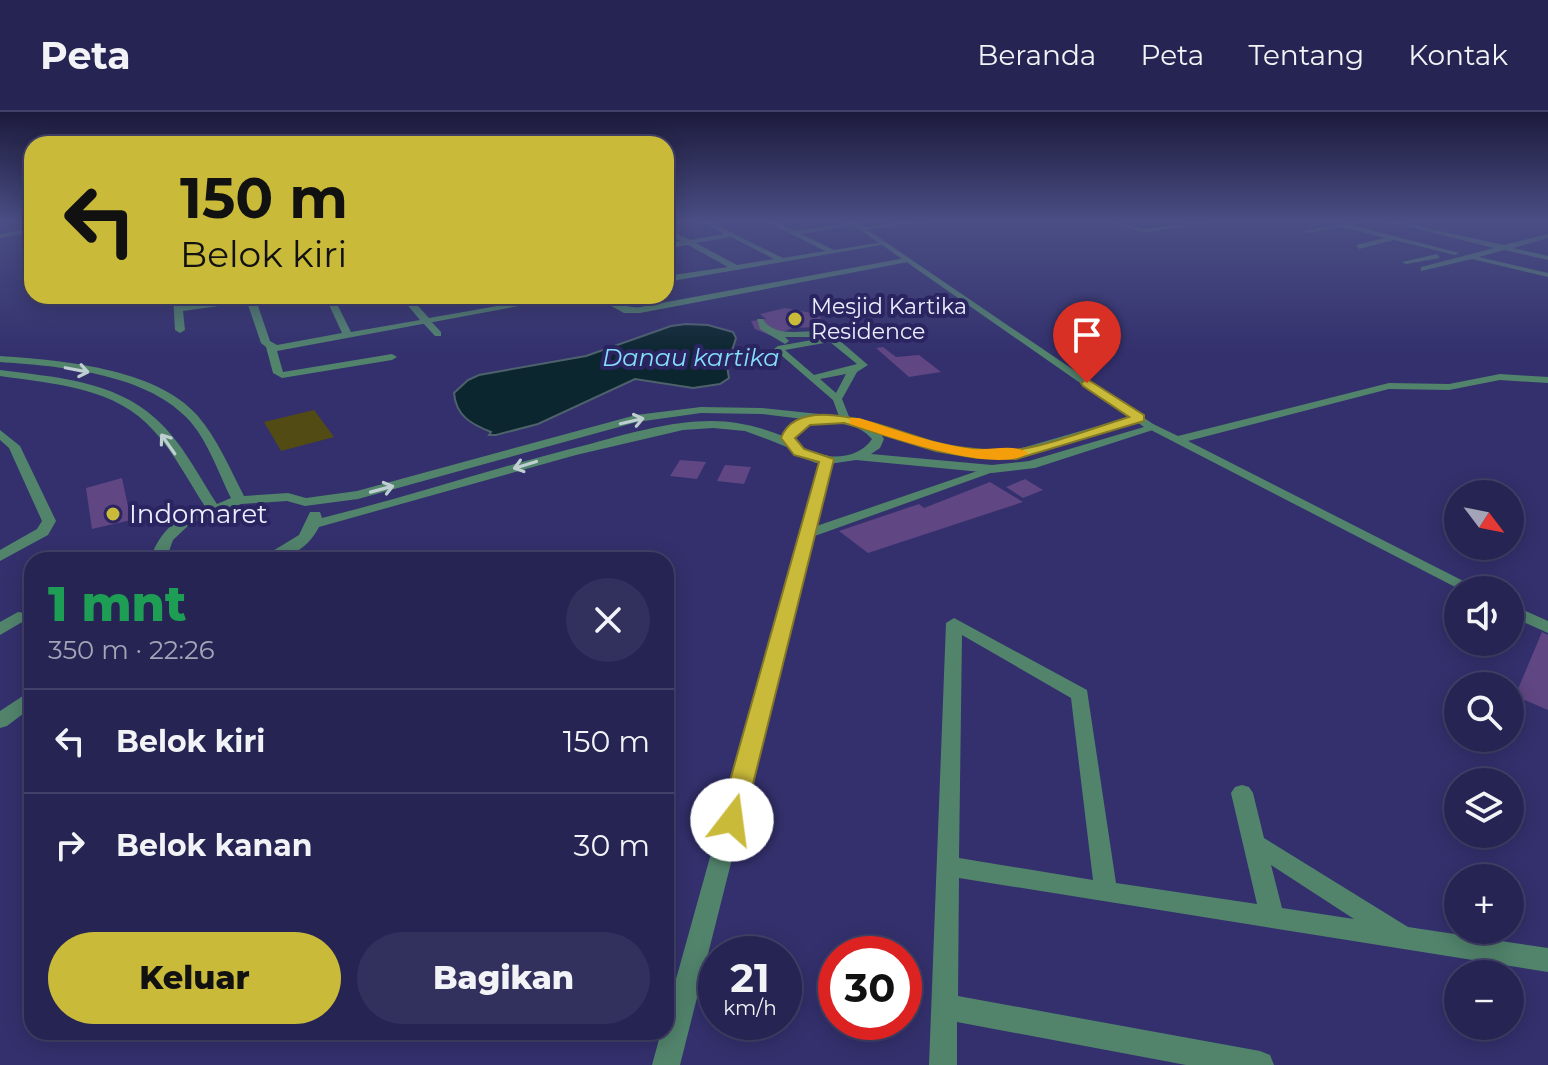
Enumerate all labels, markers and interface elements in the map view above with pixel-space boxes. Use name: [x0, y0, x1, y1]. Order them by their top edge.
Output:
text: Peta: [40, 32, 131, 79]
text: Beranda: [977, 38, 1096, 72]
text: Peta: [1140, 38, 1204, 72]
text: Tentang: [1248, 38, 1364, 72]
text: Kontak: [1408, 38, 1508, 72]
text: 150 m: [180, 164, 348, 232]
icon: left: [48, 168, 152, 272]
text: Belok kiri: [180, 232, 347, 276]
place label: Mesjid Kartika Residence: [811, 293, 967, 345]
pin: [1053, 301, 1121, 383]
marker: Mesjid Kartika Residence: [786, 310, 804, 328]
icon: arrive: [1065, 313, 1109, 357]
water label: Danau kartika: [602, 343, 780, 372]
one-way arrow: [64, 363, 89, 378]
one-way arrow: [619, 413, 645, 428]
one-way arrow: [160, 433, 177, 455]
one-way arrow: [513, 458, 539, 473]
one-way arrow: [368, 480, 394, 495]
north arrow: [1444, 480, 1524, 560]
map controls: [1444, 480, 1524, 1040]
place label: Indomaret: [129, 498, 268, 530]
marker: Indomaret: [104, 505, 122, 523]
text: 1 mnt: [48, 575, 186, 633]
button: sound: [1444, 576, 1524, 656]
button: close: [566, 578, 650, 662]
text: 350 m · 22:26: [48, 634, 215, 666]
button: search: [1444, 672, 1524, 752]
icon: left: [48, 719, 92, 763]
text: Belok kiri: [116, 723, 265, 760]
text: 150 m: [563, 723, 650, 760]
button: layers: [1444, 768, 1524, 848]
position arrow: [690, 778, 774, 862]
icon: right: [48, 823, 92, 867]
text: Belok kanan: [116, 827, 313, 864]
text: 30 m: [574, 827, 650, 864]
button: +: [1444, 864, 1524, 944]
button: Keluar: [48, 932, 341, 1024]
button: Bagikan: [357, 932, 650, 1024]
speed limit sign: 30: [818, 936, 922, 1040]
text: 21: [730, 953, 770, 1002]
button: −: [1444, 960, 1524, 1040]
text: km/h: [723, 996, 777, 1020]

